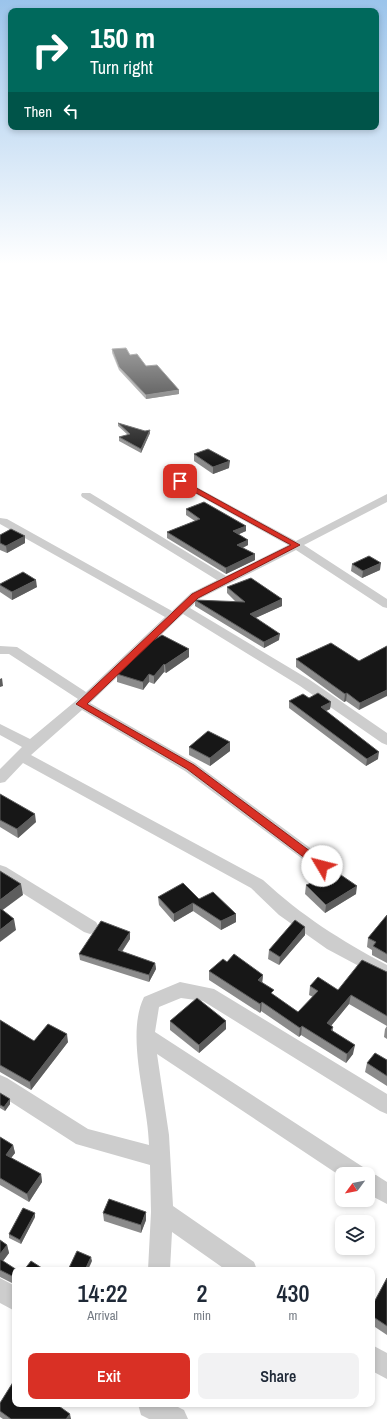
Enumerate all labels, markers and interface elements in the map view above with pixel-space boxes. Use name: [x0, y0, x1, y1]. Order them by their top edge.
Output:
text: 150 m: [90, 19, 155, 57]
icon: right: [24, 24, 76, 76]
text: Turn right: [90, 55, 153, 80]
icon: left: [60, 100, 82, 122]
text: Then: [24, 101, 52, 122]
pin: [163, 464, 197, 498]
icon: arrive: [169, 470, 191, 492]
position arrow: [301, 845, 343, 887]
north arrow: [335, 1167, 375, 1207]
map controls: [335, 1167, 375, 1255]
button: layers: [335, 1215, 375, 1255]
text: 14:22: [78, 1277, 128, 1309]
text: 2: [197, 1277, 208, 1309]
text: 430: [277, 1277, 309, 1309]
text: Arrival: [87, 1307, 118, 1324]
text: min: [193, 1307, 211, 1324]
text: m: [289, 1307, 297, 1324]
button: Exit: [28, 1353, 190, 1399]
button: Share: [198, 1353, 359, 1399]

